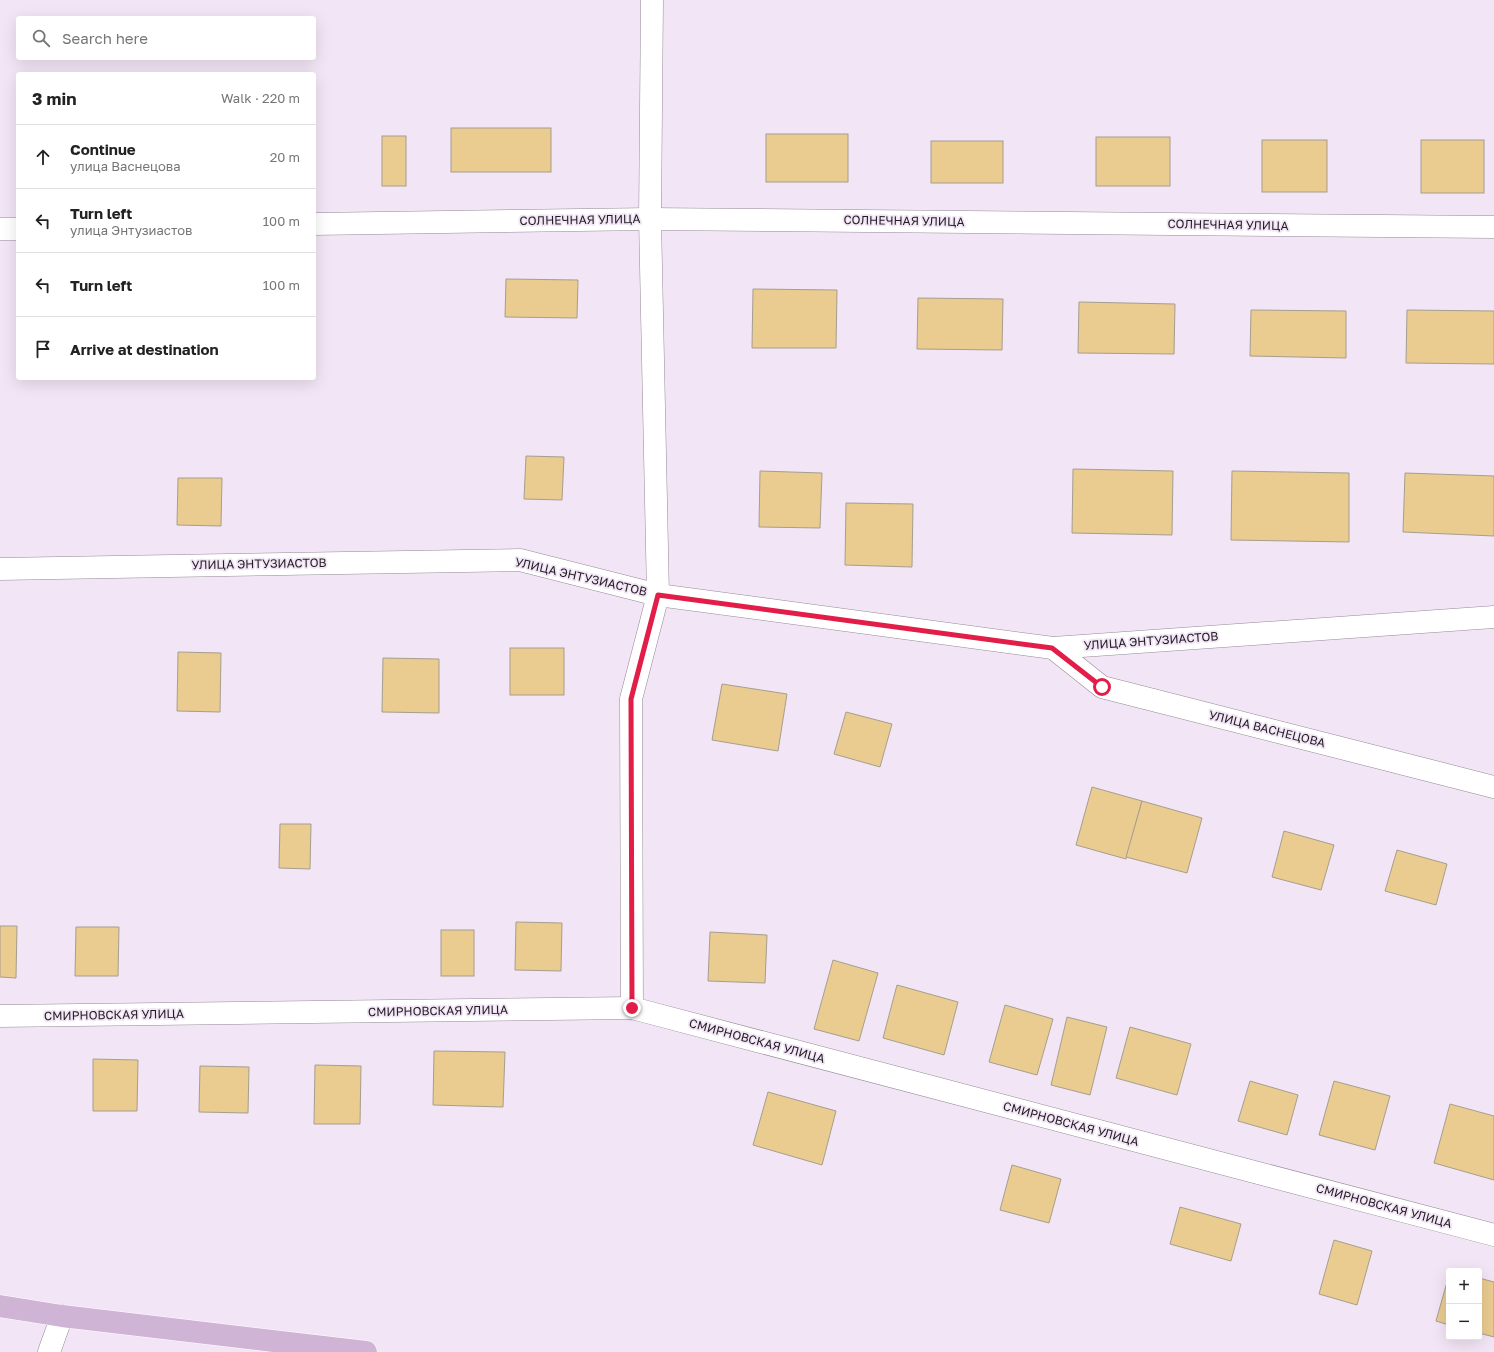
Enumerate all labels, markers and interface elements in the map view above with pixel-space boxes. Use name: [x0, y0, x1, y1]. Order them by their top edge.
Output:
search box: [16, 16, 316, 60]
icon: search: [30, 27, 52, 49]
text: Search here: [62, 29, 148, 47]
text: 3 min: [32, 88, 76, 109]
text: Walk · 220 m: [221, 90, 300, 106]
text: Continue: [70, 140, 136, 158]
icon: ahead: [32, 146, 54, 168]
text: 20 m: [270, 149, 300, 165]
text: улица Васнецова: [70, 158, 181, 174]
text: Turn left: [70, 204, 132, 222]
icon: left: [32, 210, 54, 232]
street label: СОЛНЕЧНАЯ УЛИЦА: [519, 211, 641, 228]
street label: СОЛНЕЧНАЯ УЛИЦА: [843, 212, 965, 229]
text: 100 m: [263, 213, 300, 229]
street label: СОЛНЕЧНАЯ УЛИЦА: [1167, 216, 1289, 233]
text: улица Энтузиастов: [70, 222, 192, 238]
icon: left: [32, 274, 54, 296]
text: Turn left: [70, 276, 132, 294]
text: 100 m: [263, 277, 300, 293]
icon: arrive: [32, 338, 54, 360]
text: Arrive at destination: [70, 340, 219, 358]
street label: УЛИЦА ЭНТУЗИАСТОВ: [514, 554, 649, 599]
street label: УЛИЦА ЭНТУЗИАСТОВ: [191, 555, 327, 572]
street label: УЛИЦА ЭНТУЗИАСТОВ: [1083, 628, 1219, 653]
route start: [1093, 678, 1111, 696]
street label: УЛИЦА ВАСНЕЦОВА: [1207, 707, 1327, 750]
route end: [623, 999, 641, 1017]
street label: СМИРНОВСКАЯ УЛИЦА: [368, 1002, 508, 1019]
street label: СМИРНОВСКАЯ УЛИЦА: [44, 1006, 184, 1023]
street label: СМИРНОВСКАЯ УЛИЦА: [688, 1015, 827, 1066]
street label: СМИРНОВСКАЯ УЛИЦА: [1002, 1098, 1141, 1149]
street label: СМИРНОВСКАЯ УЛИЦА: [1315, 1180, 1454, 1231]
map controls: [1446, 1268, 1482, 1340]
button: +: [1446, 1268, 1482, 1304]
button: −: [1446, 1304, 1482, 1340]

